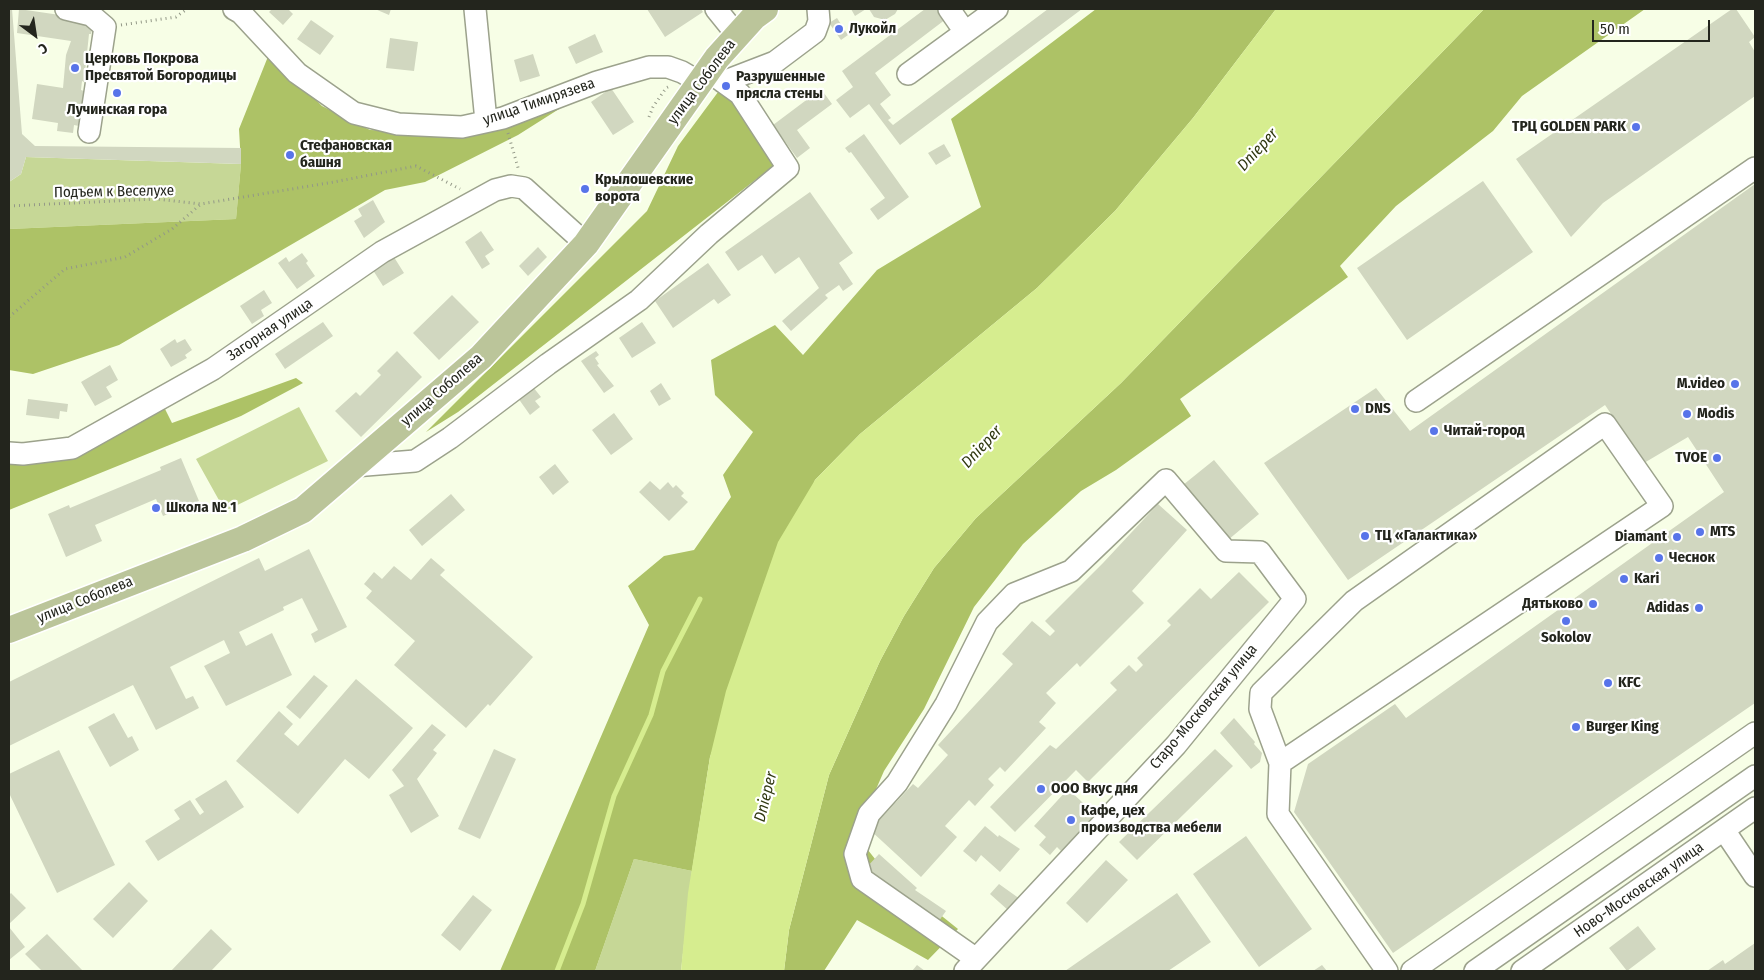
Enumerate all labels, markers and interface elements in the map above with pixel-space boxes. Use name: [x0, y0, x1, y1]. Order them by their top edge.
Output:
north arrow: [10, 10, 60, 60]
scale bar: [1594, 10, 1712, 42]
place label: Лукойл: [849, 20, 896, 38]
text: 50 m: [1600, 20, 1630, 38]
marker: Лукойл: [833, 23, 845, 35]
street label: улица Соболева: [664, 36, 740, 128]
text: С: [35, 39, 51, 57]
place label: Церковь Покрова Пресвятой Богородицы: [85, 50, 237, 85]
marker: Церковь Покрова Пресвятой Богородицы: [69, 62, 81, 74]
place label: Разрушенные прясла стены: [736, 68, 825, 103]
street label: улица Тимирязева: [481, 74, 597, 130]
marker: Разрушенные прясла стены: [720, 80, 732, 92]
marker: Лучинская гора: [111, 87, 123, 99]
place label: Лучинская гора: [67, 101, 167, 119]
place label: ТРЦ GOLDEN PARK: [1512, 118, 1626, 136]
marker: ТРЦ GOLDEN PARK: [1630, 121, 1642, 133]
water label: Dnieper: [1234, 125, 1282, 175]
place label: Стефановская башня: [300, 137, 392, 172]
marker: Стефановская башня: [284, 149, 296, 161]
place label: Крылошевские ворота: [595, 171, 693, 206]
street label: Подъем к Веселухе: [54, 182, 174, 202]
marker: Крылошевские ворота: [579, 183, 591, 195]
street label: Загорная улица: [224, 295, 316, 365]
street label: улица Соболева: [398, 350, 486, 430]
place label: M.video: [1677, 375, 1725, 393]
marker: M.video: [1729, 378, 1741, 390]
place label: DNS: [1365, 400, 1391, 418]
marker: DNS: [1349, 403, 1361, 415]
place label: Modis: [1697, 405, 1734, 423]
marker: Modis: [1681, 408, 1693, 420]
water label: Dnieper: [958, 422, 1006, 472]
place label: Читай-город: [1444, 422, 1525, 440]
marker: Читай-город: [1428, 425, 1440, 437]
place label: TVOE: [1675, 449, 1707, 467]
marker: TVOE: [1711, 452, 1723, 464]
place label: Школа № 1: [166, 499, 237, 517]
marker: Школа № 1: [150, 502, 162, 514]
place label: MTS: [1710, 523, 1735, 541]
marker: MTS: [1694, 526, 1706, 538]
place label: ТЦ «Галактика»: [1375, 527, 1477, 545]
place label: Diamant: [1615, 528, 1667, 546]
marker: ТЦ «Галактика»: [1359, 530, 1371, 542]
marker: Diamant: [1671, 531, 1683, 543]
place label: Чеснок: [1669, 549, 1715, 567]
marker: Чеснок: [1653, 552, 1665, 564]
place label: Kari: [1634, 570, 1659, 588]
street label: улица Соболева: [34, 573, 136, 627]
marker: Kari: [1618, 573, 1630, 585]
place label: Дятьково: [1522, 595, 1583, 613]
marker: Дятьково: [1587, 598, 1599, 610]
place label: Adidas: [1647, 599, 1689, 617]
marker: Adidas: [1693, 602, 1705, 614]
marker: Sokolov: [1560, 615, 1572, 627]
place label: Sokolov: [1541, 629, 1591, 647]
street label: Старо-Московская улица: [1146, 641, 1262, 773]
place label: KFC: [1618, 674, 1641, 692]
marker: KFC: [1602, 677, 1614, 689]
place label: Burger King: [1586, 718, 1659, 736]
marker: Burger King: [1570, 721, 1582, 733]
water label: Dnieper: [751, 770, 781, 824]
place label: ООО Вкус дня: [1051, 780, 1138, 798]
marker: ООО Вкус дня: [1035, 783, 1047, 795]
place label: Кафе, цех производства мебели: [1081, 802, 1222, 837]
marker: Кафе, цех производства мебели: [1065, 814, 1077, 826]
street label: Ново-Московская улица: [1571, 838, 1707, 942]

